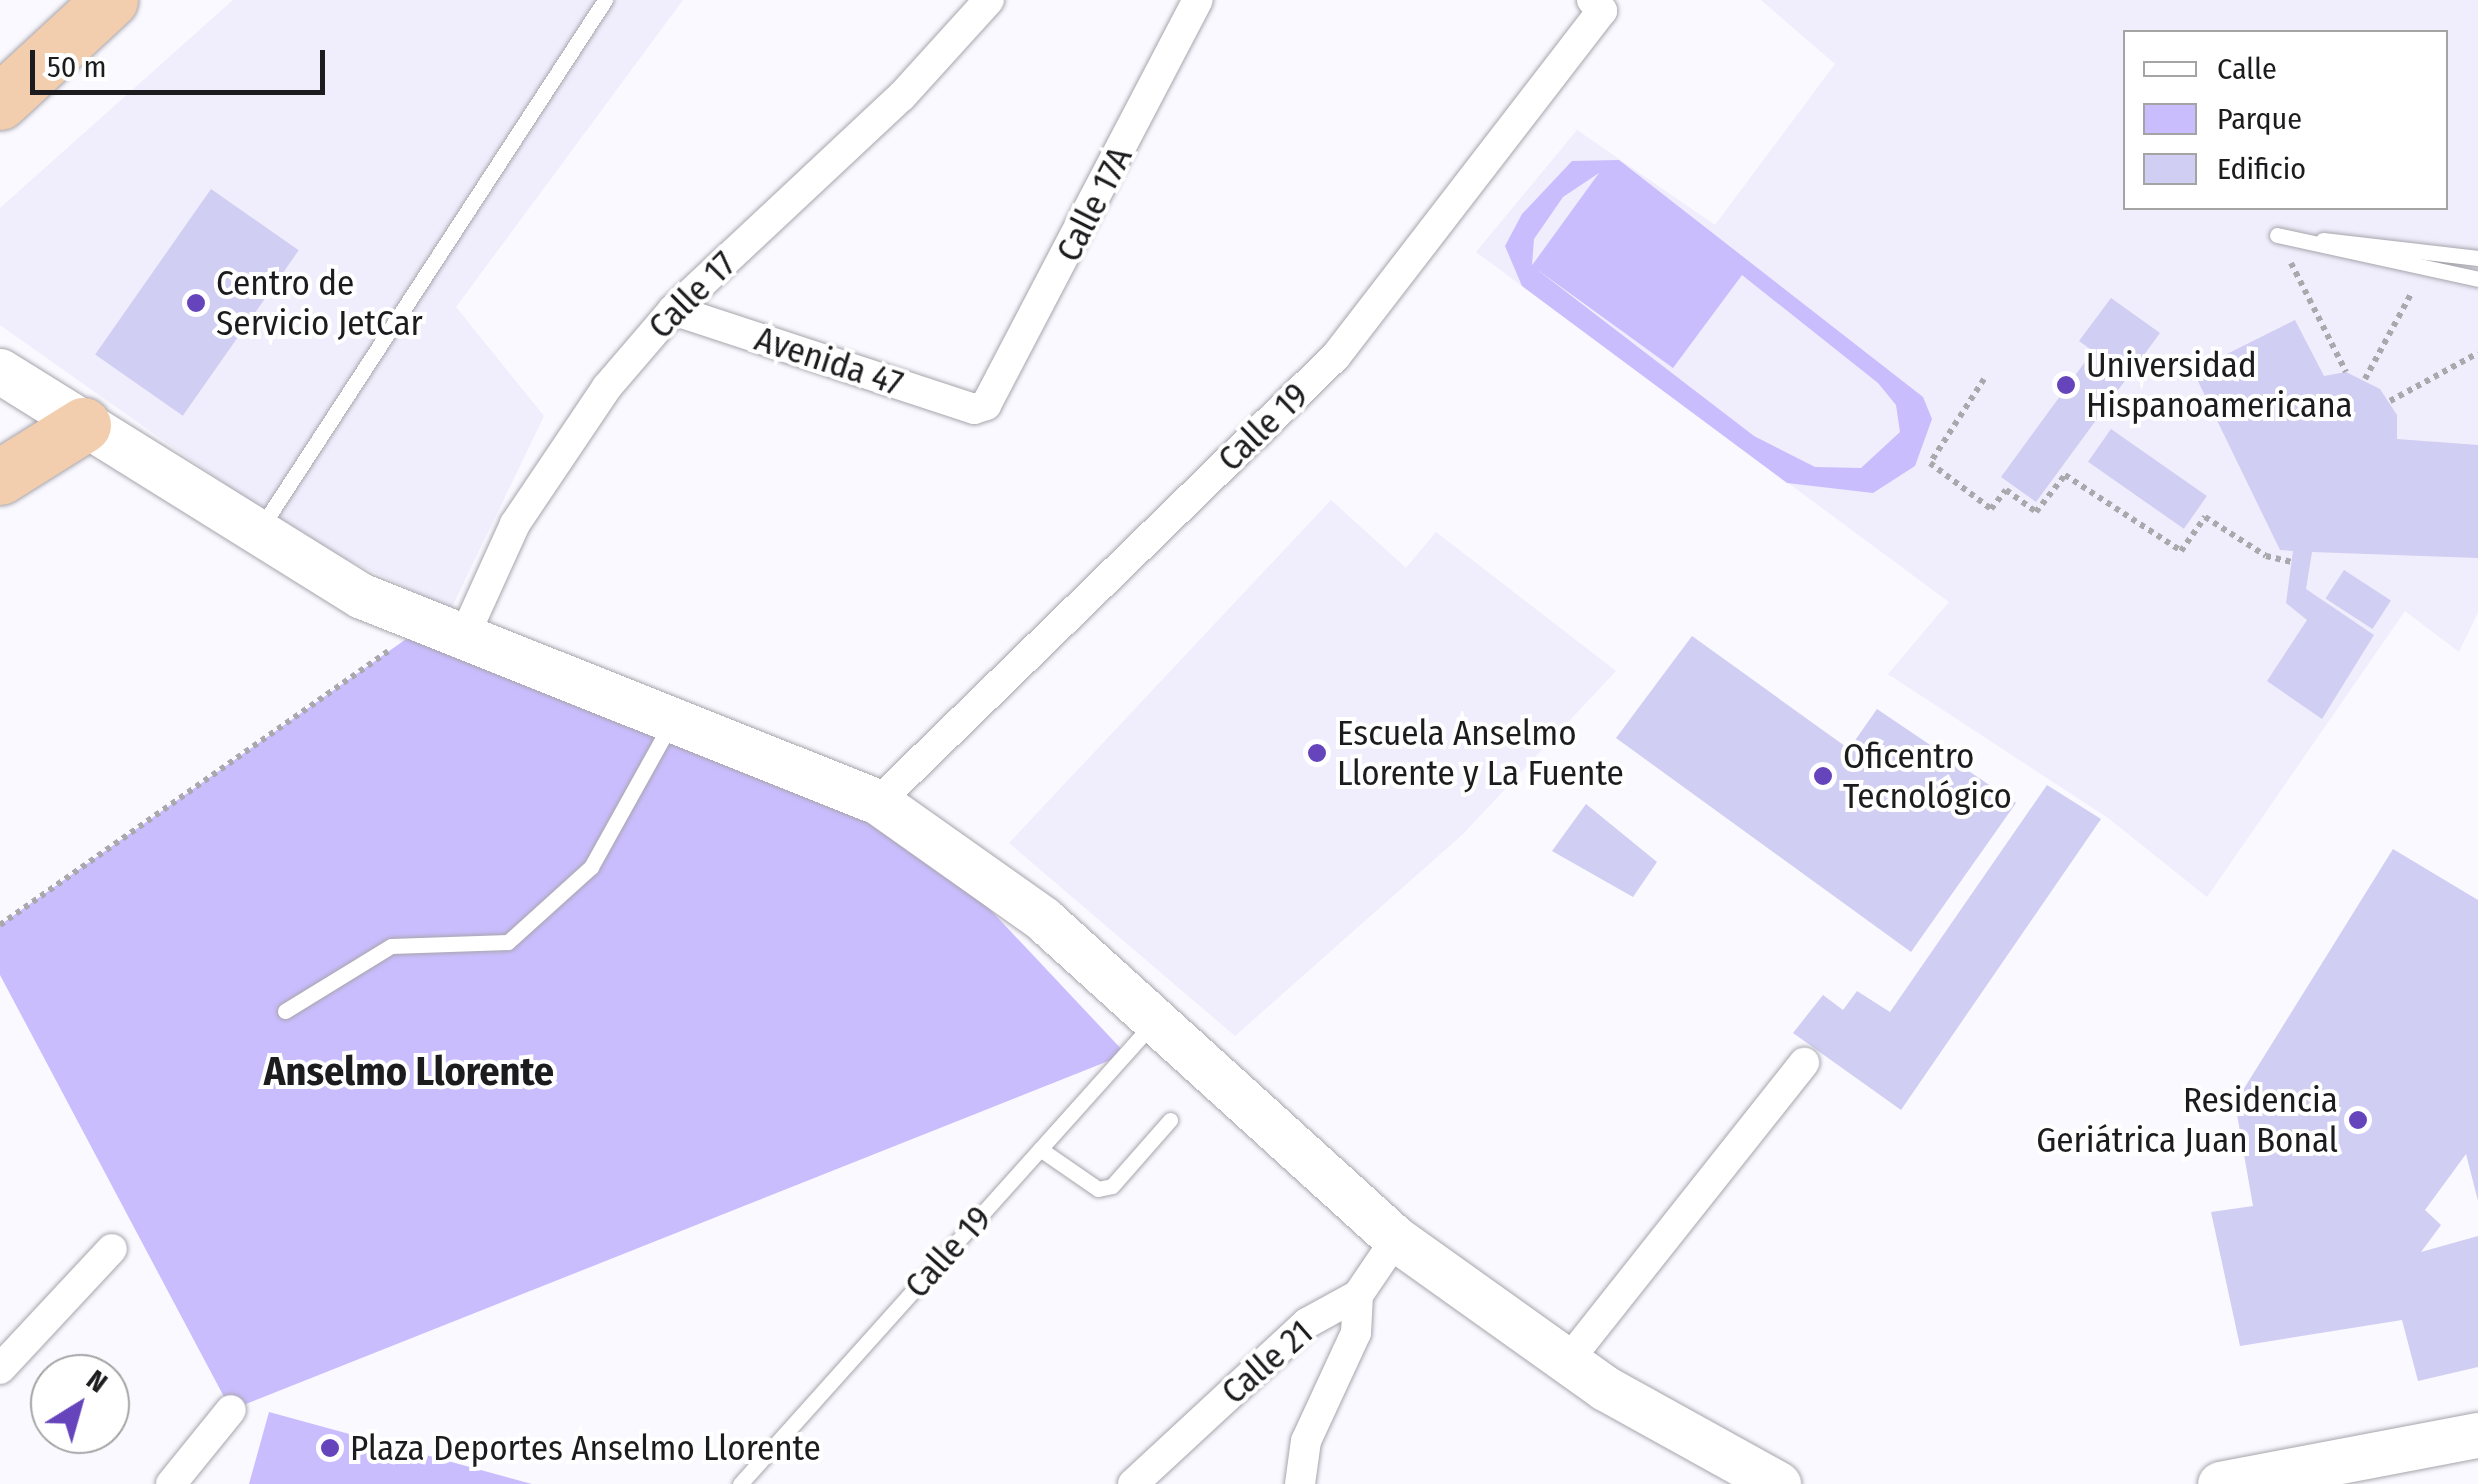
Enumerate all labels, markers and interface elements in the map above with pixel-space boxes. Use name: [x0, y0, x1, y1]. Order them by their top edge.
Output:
scale bar: [35, 30, 330, 92]
legend: [2123, 30, 2448, 210]
text: 50 m: [47, 49, 107, 85]
text: Calle: [2217, 51, 2277, 87]
text: Parque: [2217, 101, 2302, 137]
street label: Calle 17A: [1047, 140, 1141, 268]
text: Edificio: [2217, 151, 2306, 187]
street label: Calle 17: [640, 243, 744, 347]
place label: Centro de Servicio JetCar: [216, 262, 423, 344]
marker: Centro de Servicio JetCar: [185, 292, 207, 314]
street label: Avenida 47: [750, 317, 908, 405]
place label: Universidad Hispanoamericana: [2086, 344, 2353, 426]
street label: Calle 19: [1209, 374, 1317, 480]
marker: Universidad Hispanoamericana: [2055, 374, 2077, 396]
place label: Escuela Anselmo Llorente y La Fuente: [1337, 712, 1624, 794]
place label: Oficentro Tecnológico: [1843, 735, 2012, 817]
marker: Escuela Anselmo Llorente y La Fuente: [1306, 742, 1328, 764]
marker: Oficentro Tecnológico: [1812, 765, 1834, 787]
district label: Anselmo Llorente: [264, 1048, 554, 1096]
place label: Residencia Geriátrica Juan Bonal: [2036, 1079, 2338, 1161]
marker: Residencia Geriátrica Juan Bonal: [2347, 1109, 2369, 1131]
street label: Calle 19: [896, 1198, 1000, 1306]
street label: Calle 21: [1213, 1311, 1321, 1413]
north arrow: [30, 1354, 130, 1454]
text: N: [81, 1363, 114, 1399]
place label: Plaza Deportes Anselmo Llorente: [350, 1427, 821, 1469]
marker: Plaza Deportes Anselmo Llorente: [319, 1437, 341, 1459]

